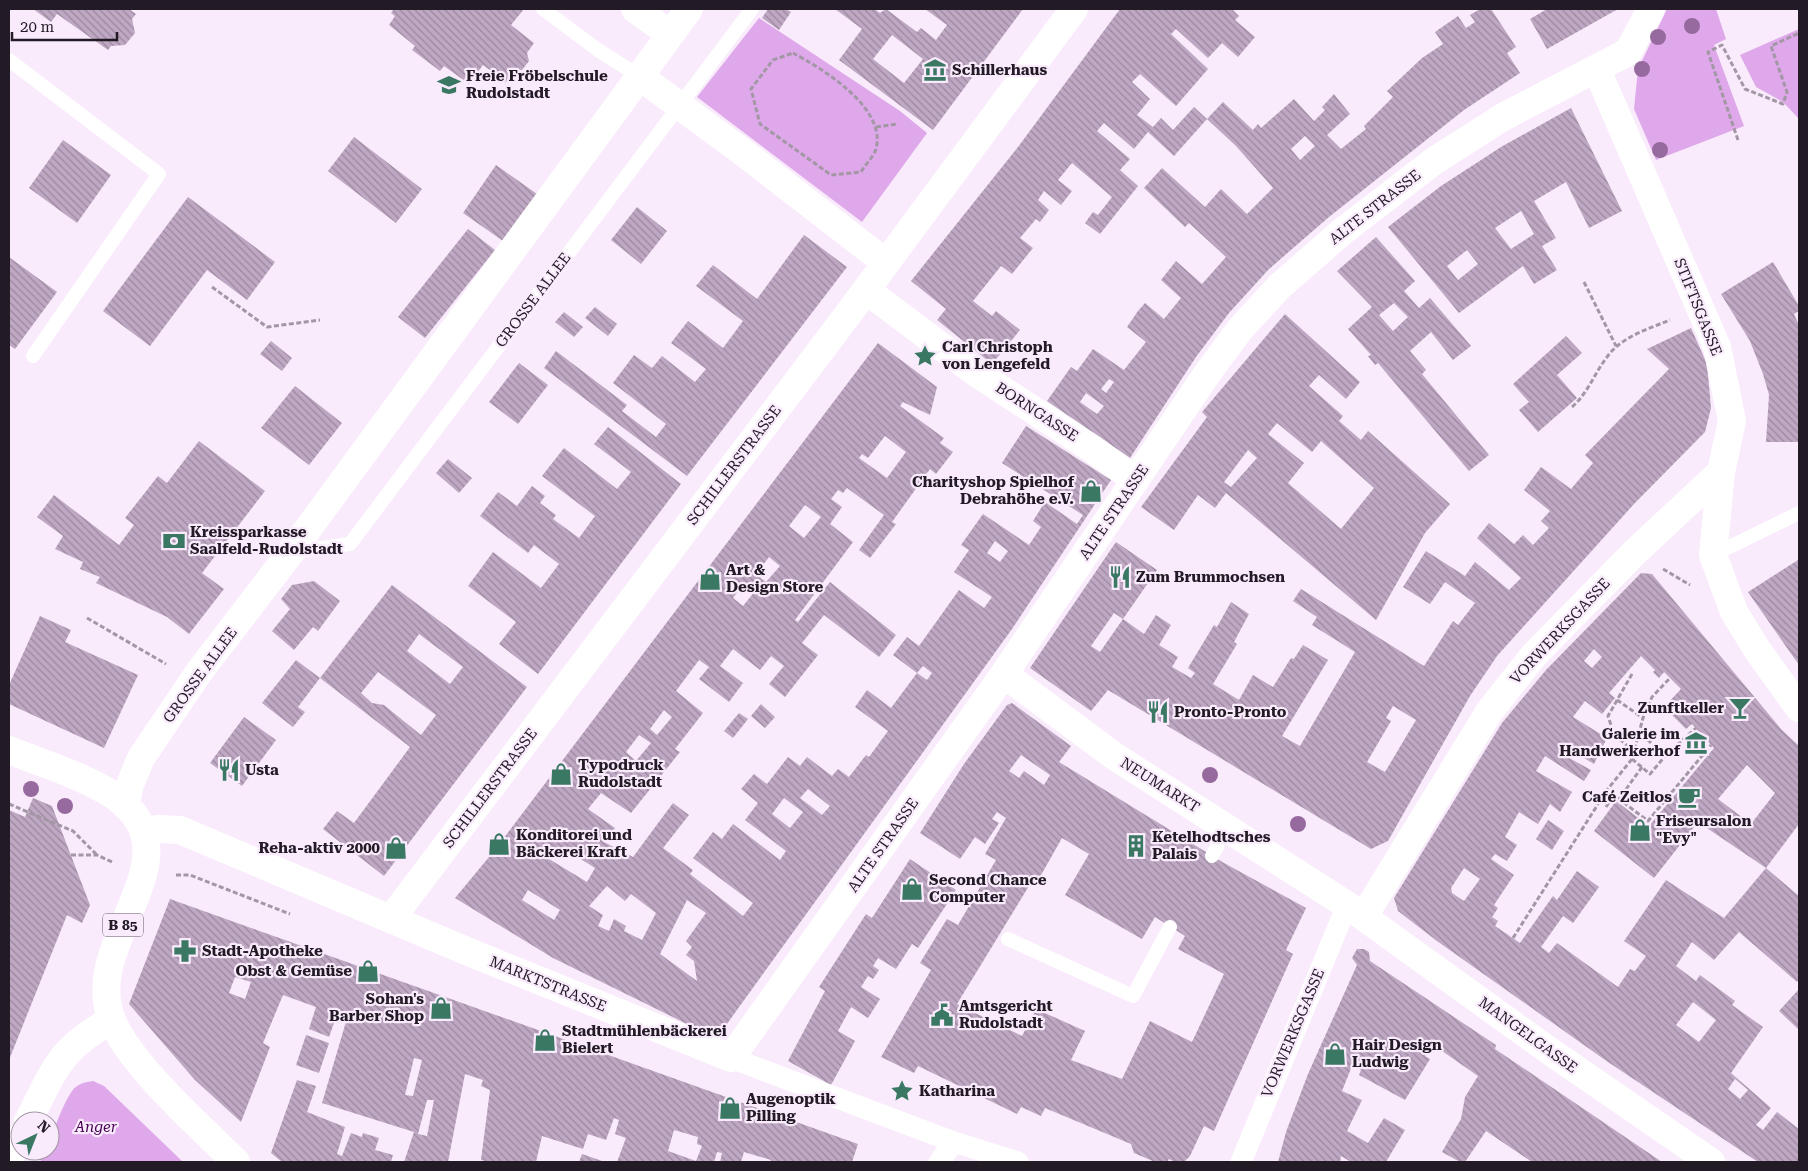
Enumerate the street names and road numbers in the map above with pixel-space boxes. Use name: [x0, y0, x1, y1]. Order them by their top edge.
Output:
street label: ALTE STRASSE: [1326, 166, 1424, 248]
street label: GROSSE ALLEE: [492, 249, 574, 351]
street label: STIFTSGASSE: [1670, 256, 1726, 358]
street label: BORNGASSE: [992, 379, 1082, 445]
street label: SCHILLERSTRASSE: [683, 402, 785, 528]
street label: ALTE STRASSE: [1076, 461, 1152, 563]
street label: VORWERKSGASSE: [1506, 574, 1614, 688]
street label: GROSSE ALLEE: [159, 624, 241, 726]
street label: SCHILLERSTRASSE: [439, 725, 541, 851]
street label: NEUMARKT: [1117, 754, 1203, 816]
street label: ALTE STRASSE: [844, 794, 922, 896]
road number: B 85: [103, 914, 143, 936]
street label: MARKTSTRASSE: [487, 952, 609, 1016]
street label: VORWERKSGASSE: [1258, 966, 1328, 1100]
street label: MANGELGASSE: [1475, 993, 1581, 1077]

